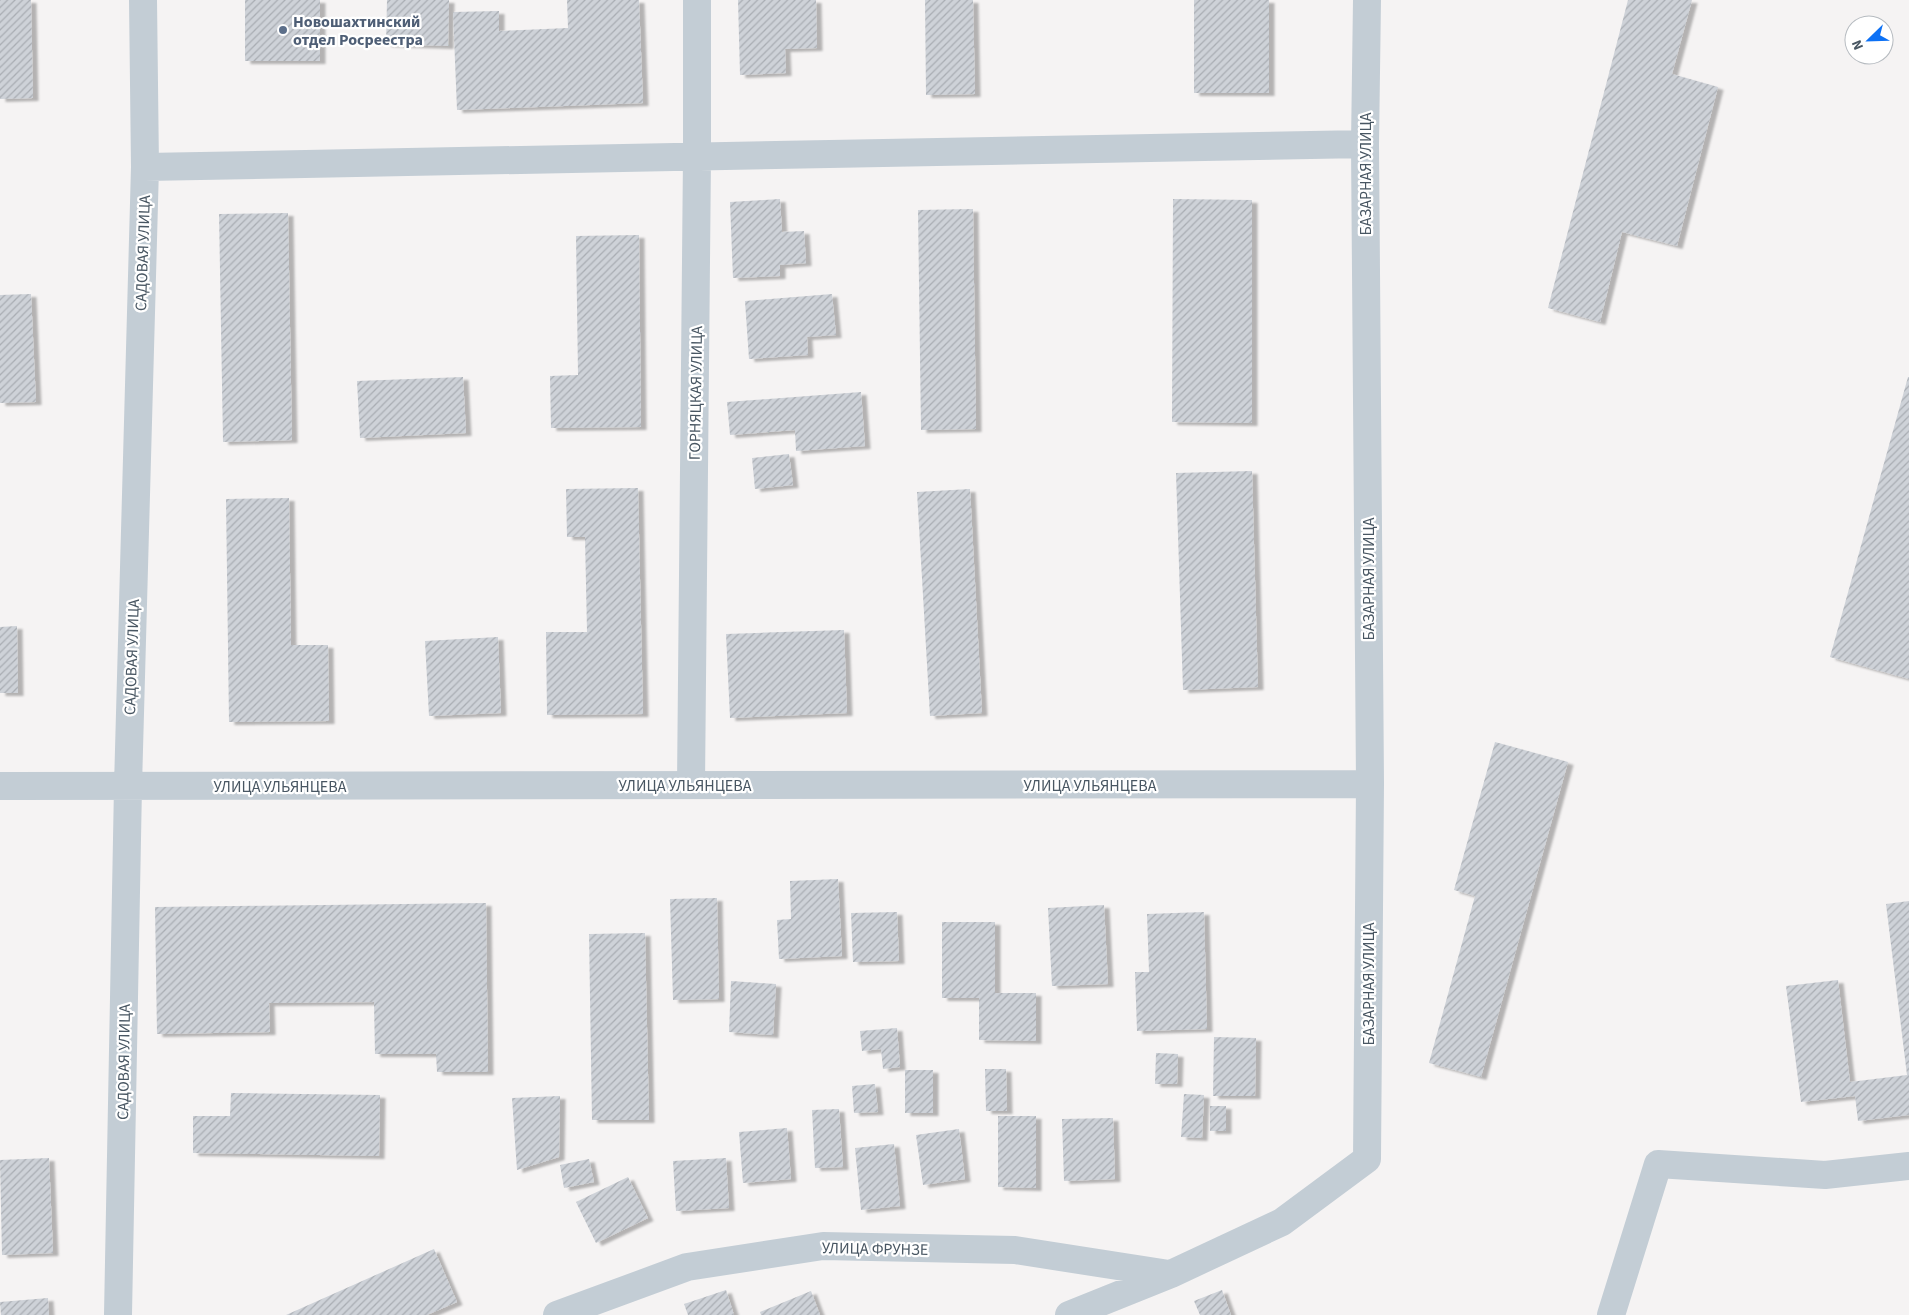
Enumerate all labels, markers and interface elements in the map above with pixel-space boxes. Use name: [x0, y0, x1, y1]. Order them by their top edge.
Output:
place label: Новошахтинский отдел Росреестра: [293, 11, 423, 51]
north arrow: [1844, 15, 1894, 65]
marker: Новошахтинский отдел Росреестра: [277, 24, 289, 36]
text: N: [1847, 36, 1869, 53]
street label: БАЗАРНАЯ УЛИЦА: [1355, 112, 1377, 235]
street label: САДОВАЯ УЛИЦА: [130, 194, 156, 311]
street label: ГОРНЯЦКАЯ УЛИЦА: [684, 325, 708, 460]
street label: БАЗАРНАЯ УЛИЦА: [1358, 517, 1380, 640]
street label: САДОВАЯ УЛИЦА: [119, 598, 145, 715]
street label: УЛИЦА УЛЬЯНЦЕВА: [619, 775, 752, 797]
street label: УЛИЦА УЛЬЯНЦЕВА: [1024, 775, 1157, 797]
street label: УЛИЦА УЛЬЯНЦЕВА: [214, 776, 347, 798]
street label: БАЗАРНАЯ УЛИЦА: [1358, 922, 1380, 1045]
street label: САДОВАЯ УЛИЦА: [112, 1004, 136, 1120]
street label: УЛИЦА ФРУНЗЕ: [822, 1237, 928, 1261]

